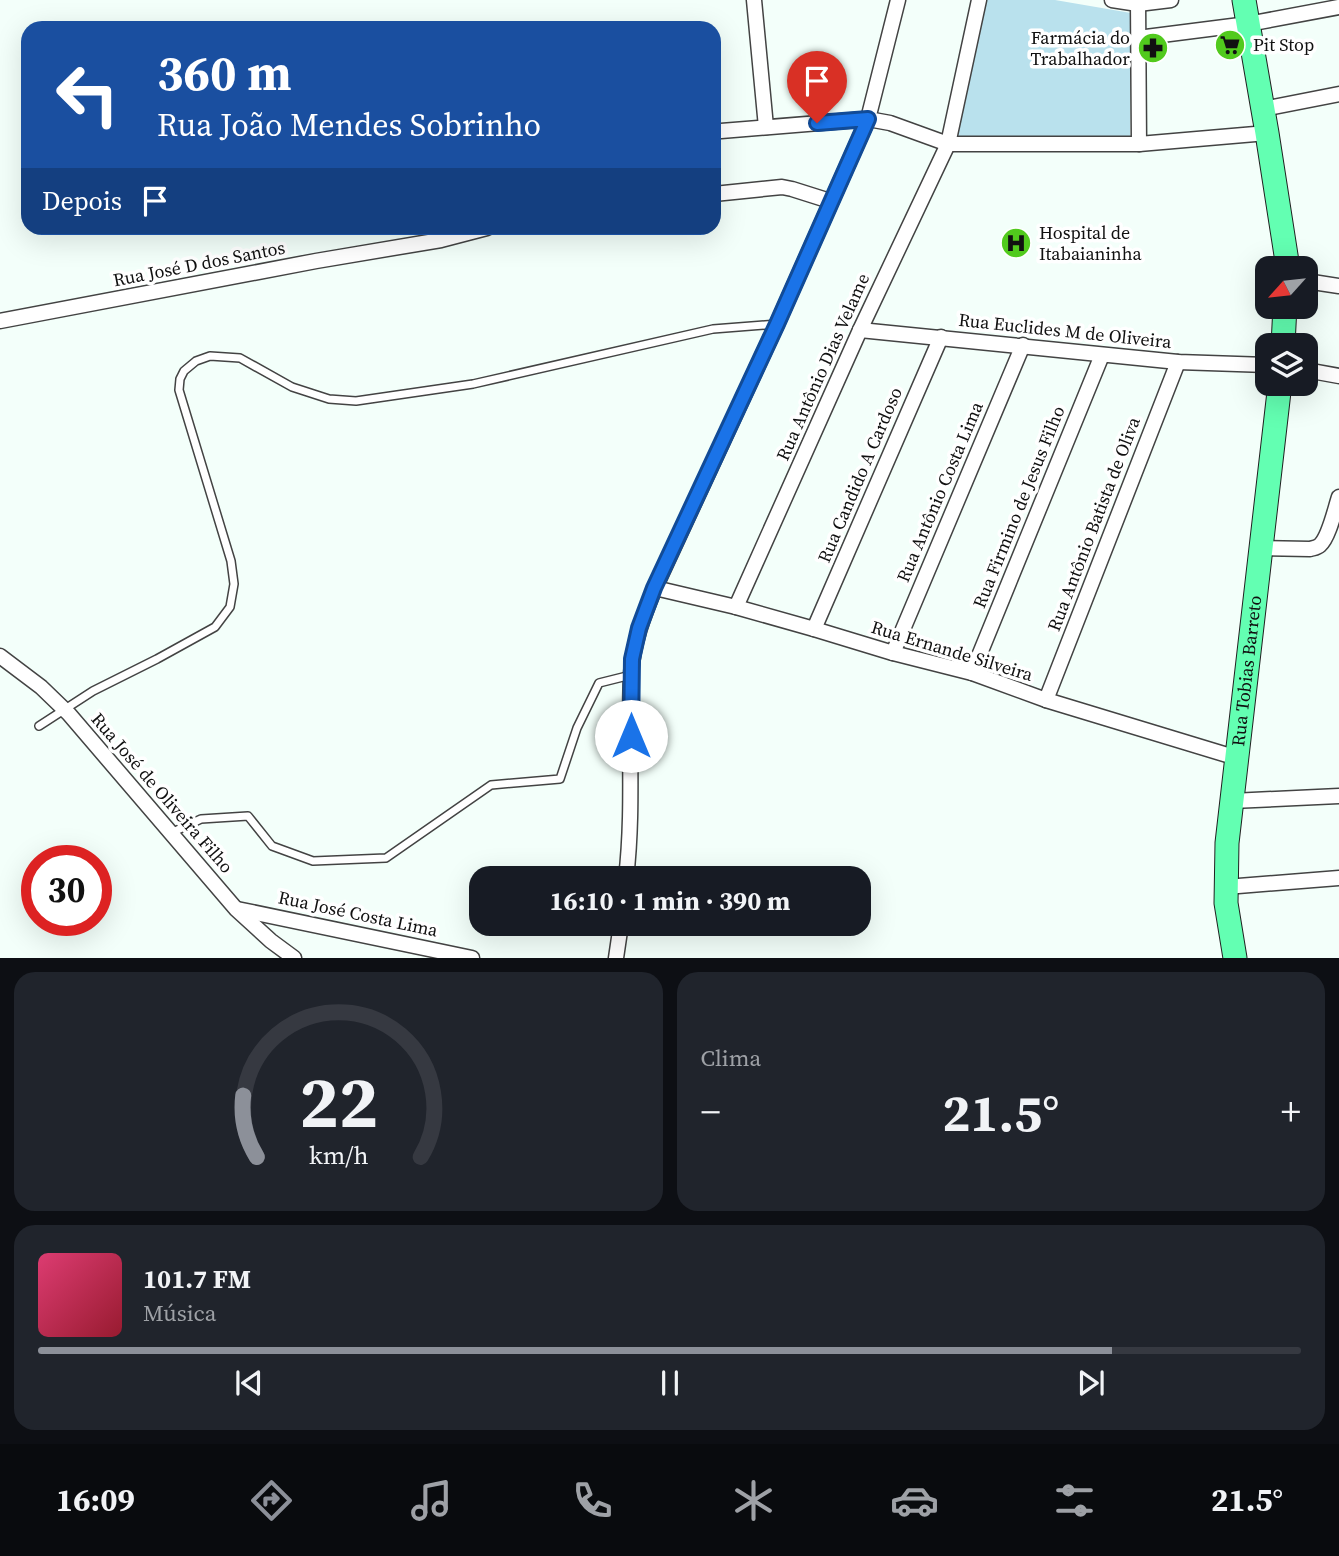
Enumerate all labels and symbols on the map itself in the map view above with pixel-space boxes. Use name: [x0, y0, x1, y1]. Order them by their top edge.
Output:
place label: Farmácia do Trabalhador: [1030, 25, 1130, 71]
supermarket icon: Pit Stop: [1213, 28, 1247, 62]
pharmacy icon: Farmácia do Trabalhador: [1136, 31, 1170, 65]
place label: Pit Stop: [1253, 32, 1314, 57]
pin: [787, 51, 847, 123]
place label: Hospital de Itabaianinha: [1039, 220, 1142, 266]
hospital icon: Hospital de Itabaianinha: [999, 226, 1033, 260]
street label: Rua José D dos Santos: [111, 235, 287, 292]
north arrow: [1255, 256, 1318, 318]
street label: Rua Antônio Dias Velame: [770, 269, 875, 464]
street label: Rua Euclides M de Oliveira: [957, 307, 1174, 354]
street label: Rua Candido A Cardoso: [811, 383, 908, 566]
street label: Rua Antônio Costa Lima: [890, 397, 989, 586]
street label: Rua Firmino de Jesus Filho: [966, 402, 1071, 612]
street label: Rua Antônio Batista de Oliva: [1041, 412, 1146, 635]
street label: Rua Tobias Barreto: [1225, 594, 1267, 748]
street label: Rua Ernande Silveira: [868, 614, 1037, 687]
position arrow: [594, 699, 668, 773]
street label: Rua José de Oliveira Filho: [86, 707, 239, 878]
speed limit sign: 30: [21, 845, 112, 936]
street label: Rua José Costa Lima: [276, 884, 441, 943]

